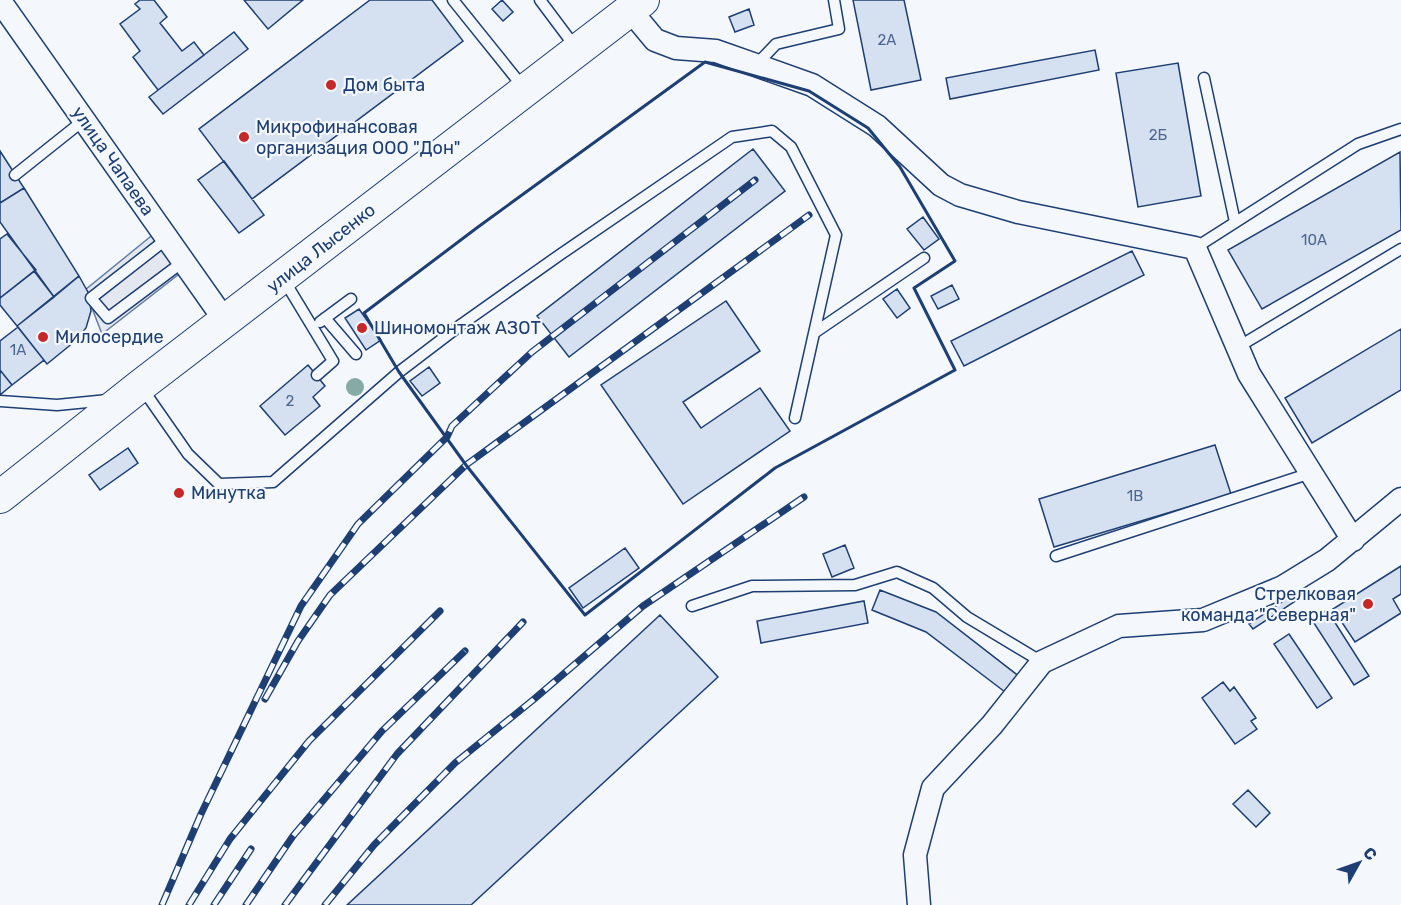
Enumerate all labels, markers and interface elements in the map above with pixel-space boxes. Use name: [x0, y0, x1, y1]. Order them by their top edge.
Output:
house number: 2А: [878, 31, 896, 49]
place label: Дом быта: [343, 74, 425, 96]
marker: Дом быта: [324, 78, 338, 92]
street label: улица Чапаева: [67, 102, 159, 220]
place label: Микрофинансовая организация ООО "Дон": [256, 116, 460, 159]
house number: 2Б: [1149, 126, 1168, 144]
marker: Микрофинансовая организация ООО "Дон": [237, 130, 251, 144]
street label: улица Лысенко: [262, 199, 380, 297]
house number: 10А: [1301, 231, 1327, 249]
place label: Шиномонтаж АЗОТ: [374, 317, 541, 339]
marker: Шиномонтаж АЗОТ: [355, 321, 369, 335]
place label: Милосердие: [55, 326, 164, 348]
marker: Милосердие: [36, 330, 50, 344]
house number: 1А: [10, 341, 26, 359]
house number: 2: [286, 392, 295, 410]
place label: Минутка: [191, 482, 266, 504]
marker: Минутка: [172, 486, 186, 500]
house number: 1В: [1127, 487, 1143, 505]
place label: Стрелковая команда "Северная": [1181, 583, 1356, 626]
marker: Стрелковая команда "Северная": [1361, 597, 1375, 611]
north arrow: [1329, 833, 1389, 893]
text: С: [1359, 843, 1381, 864]

